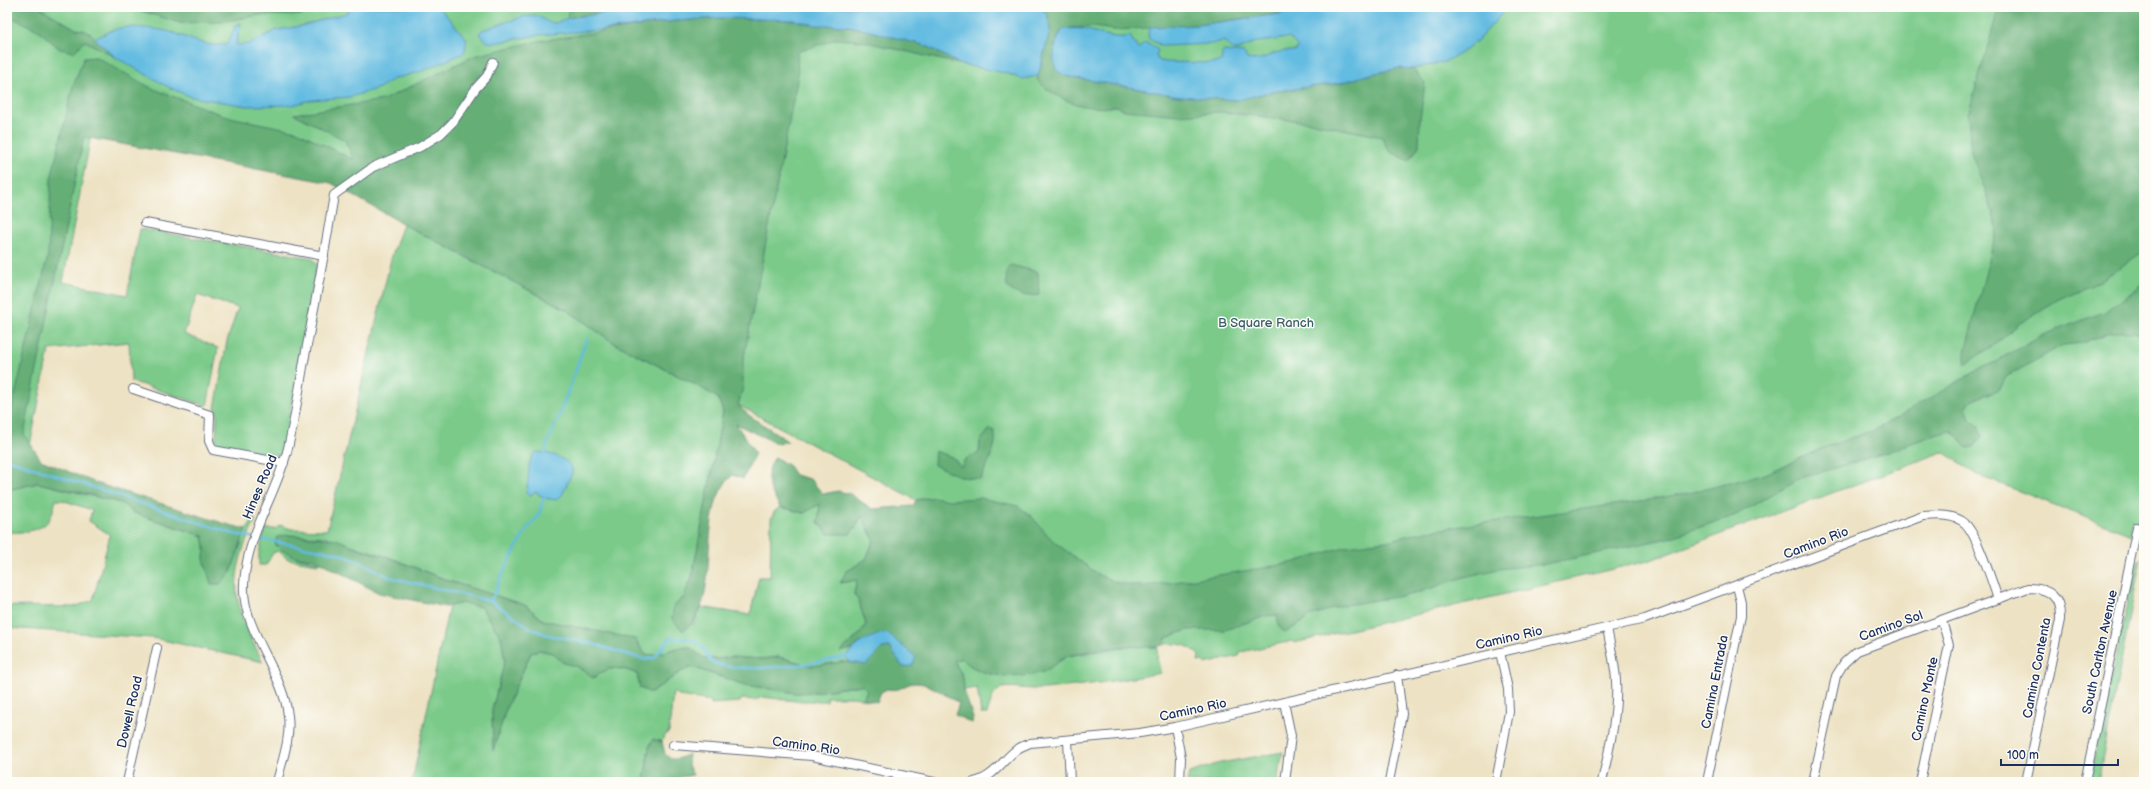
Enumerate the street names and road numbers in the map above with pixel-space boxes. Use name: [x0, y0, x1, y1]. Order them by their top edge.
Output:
street label: Hines Road: [239, 452, 281, 522]
street label: Camino Rio: [1781, 523, 1851, 563]
street label: South Carlton Avenue: [2079, 588, 2121, 716]
street label: Camino Sol: [1857, 607, 1925, 645]
street label: Camina Contenta: [2019, 616, 2055, 720]
street label: Camino Rio: [1474, 623, 1544, 653]
street label: Camina Entrada: [1698, 634, 1732, 730]
street label: Camino Monte: [1908, 655, 1942, 743]
street label: Dowell Road: [114, 674, 146, 750]
street label: Camino Rio: [1158, 695, 1228, 725]
street label: Camino Rio: [771, 733, 841, 759]

